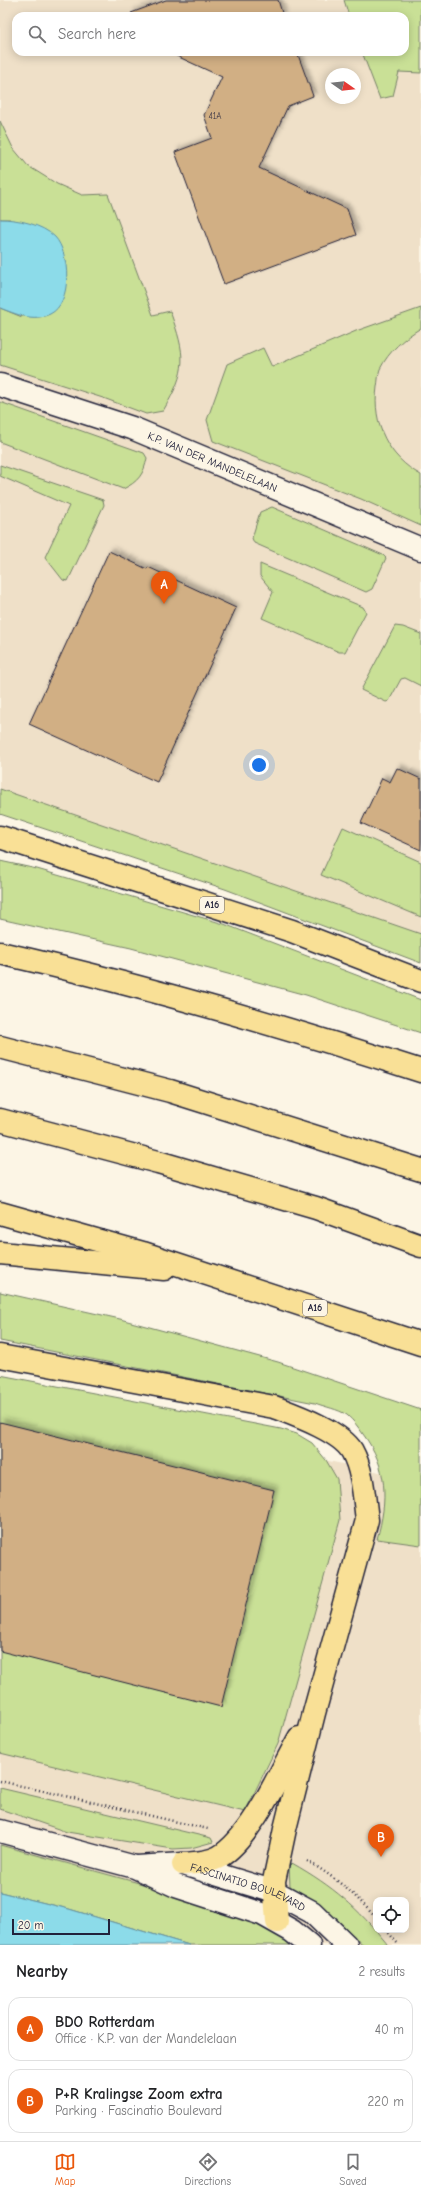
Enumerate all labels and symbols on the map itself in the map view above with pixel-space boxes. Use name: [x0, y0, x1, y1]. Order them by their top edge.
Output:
north arrow: [325, 68, 361, 104]
house number: 41A: [208, 111, 222, 121]
street label: K.P. VAN DER MANDELELAAN: [146, 429, 279, 495]
pin: A: [151, 571, 177, 604]
your location: [249, 755, 269, 775]
road number: A16: [200, 897, 224, 913]
road number: A16: [303, 1300, 327, 1316]
pin: B: [368, 1824, 394, 1857]
street label: FASCINATIO BOULEVARD: [189, 1860, 308, 1914]
scale bar: [12, 1917, 110, 1936]

